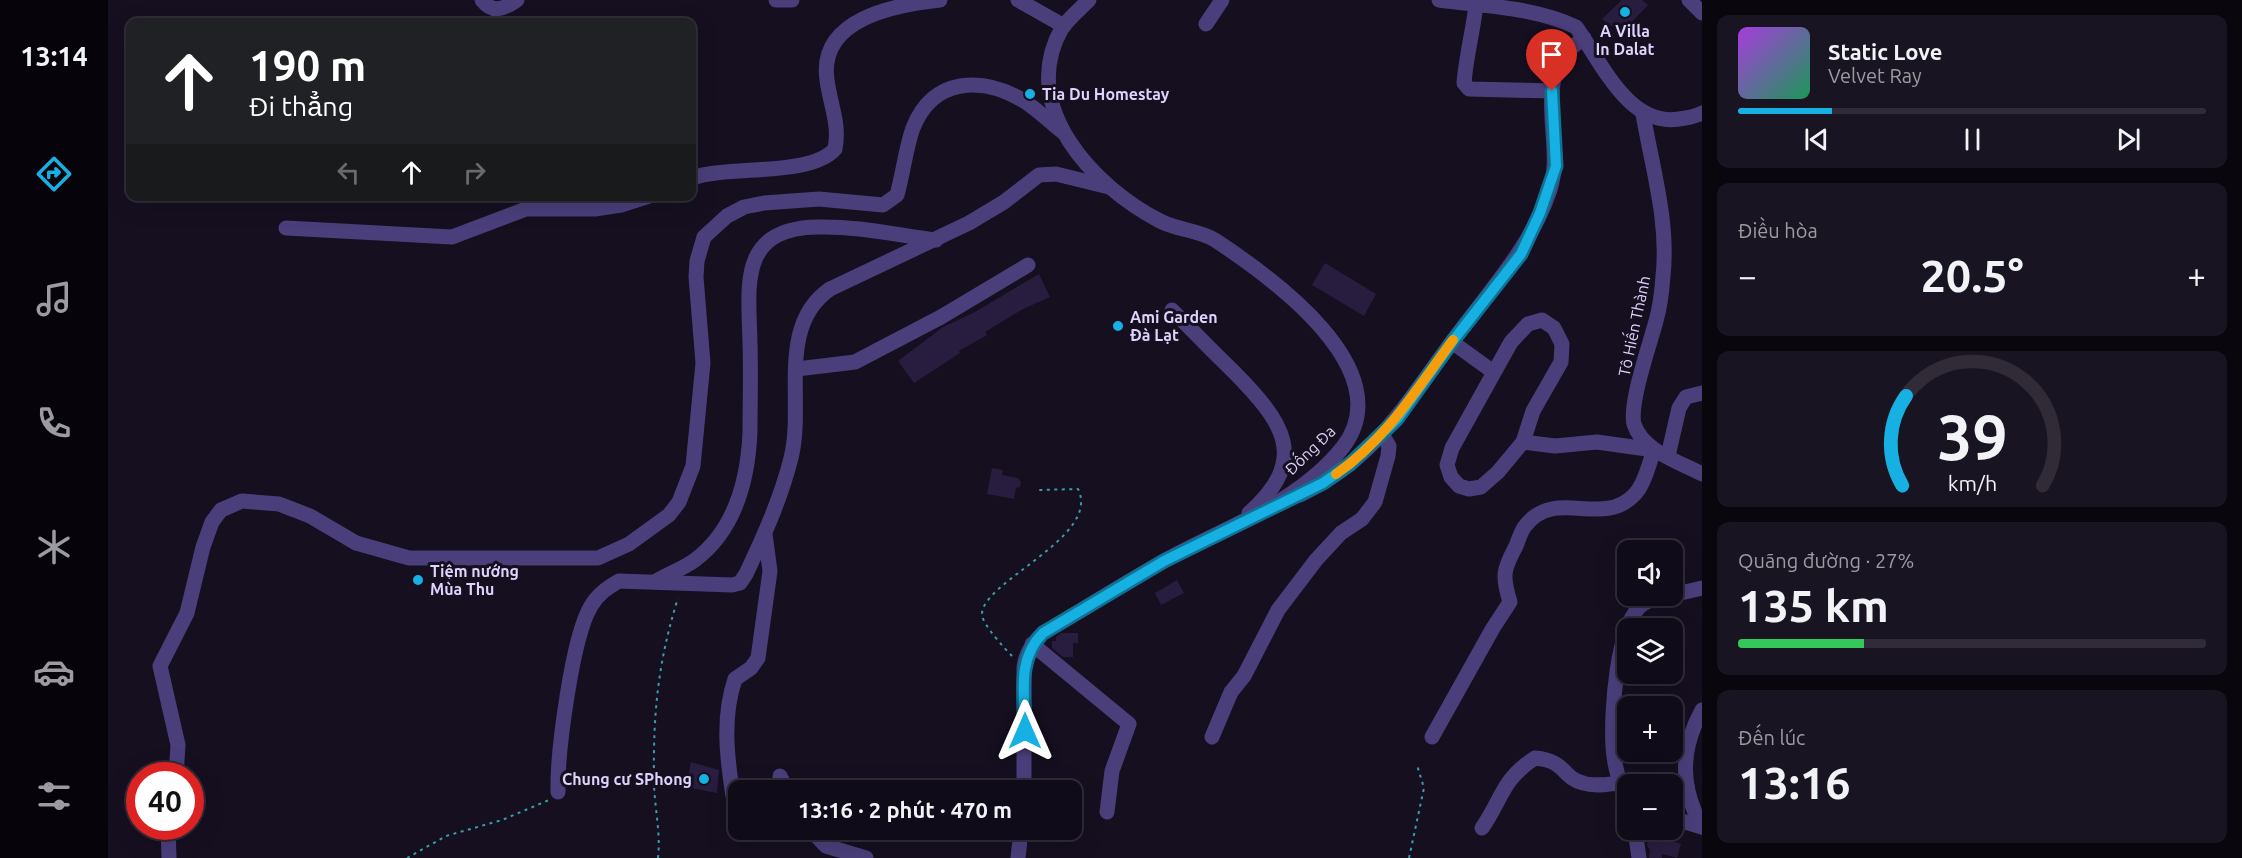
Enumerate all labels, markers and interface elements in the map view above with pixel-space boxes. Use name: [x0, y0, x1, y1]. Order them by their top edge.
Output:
marker: A Villa In Dalat: [1618, 5, 1632, 19]
place label: A Villa In Dalat: [1596, 22, 1655, 58]
pin: [1526, 29, 1577, 91]
icon: arrive: [1535, 38, 1568, 71]
text: Static Love: [1828, 39, 1943, 64]
text: 13:14: [20, 41, 88, 71]
icon: ahead: [150, 42, 228, 120]
text: 190 m: [249, 42, 366, 89]
text: Velvet Ray: [1828, 64, 1922, 87]
place label: Tia Du Homestay: [1042, 85, 1170, 103]
marker: Tia Du Homestay: [1023, 87, 1037, 101]
text: Đi thẳng: [249, 91, 353, 121]
icon: previous: [1800, 123, 1833, 156]
icon: pause: [1956, 123, 1989, 156]
icon: next: [2112, 123, 2145, 156]
icon: directions: [33, 153, 75, 195]
icon: left: [332, 156, 365, 189]
icon: ahead: [395, 156, 428, 189]
icon: right: [458, 156, 491, 189]
text: Điều hòa: [1738, 219, 1818, 242]
text: 20.5°: [1920, 250, 2024, 301]
text: −: [1738, 257, 1757, 294]
text: +: [2187, 257, 2206, 294]
street label: Tô Hiến Thành: [1612, 273, 1653, 378]
icon: music: [33, 278, 75, 320]
place label: Ami Garden Đà Lạt: [1130, 308, 1218, 344]
marker: Ami Garden Đà Lạt: [1111, 319, 1125, 333]
icon: phone: [33, 402, 75, 444]
text: 39: [1937, 402, 2007, 472]
street label: Đống Đa: [1279, 420, 1339, 478]
text: km/h: [1947, 471, 1997, 495]
icon: climate: [33, 526, 75, 568]
map controls: [1617, 540, 1683, 840]
button: sound: [1617, 540, 1683, 606]
text: Quãng đường · 27%: [1738, 549, 1914, 572]
place label: Tiệm nướng Mùa Thu: [430, 562, 519, 598]
marker: Tiệm nướng Mùa Thu: [411, 573, 425, 587]
text: 135 km: [1738, 580, 1889, 631]
button: layers: [1617, 618, 1683, 684]
icon: car: [33, 651, 75, 693]
button: +: [1617, 696, 1683, 762]
position arrow: [993, 699, 1057, 763]
text: Đến lúc: [1738, 726, 1805, 749]
text: 13:16: [1738, 757, 1851, 808]
speed limit sign: 40: [126, 762, 204, 840]
place label: Chung cư SPhong: [562, 770, 692, 788]
marker: Chung cư SPhong: [697, 772, 711, 786]
button: −: [1617, 774, 1683, 840]
icon: filters: [33, 775, 75, 817]
text: 13:16 · 2 phút · 470 m: [798, 797, 1012, 822]

